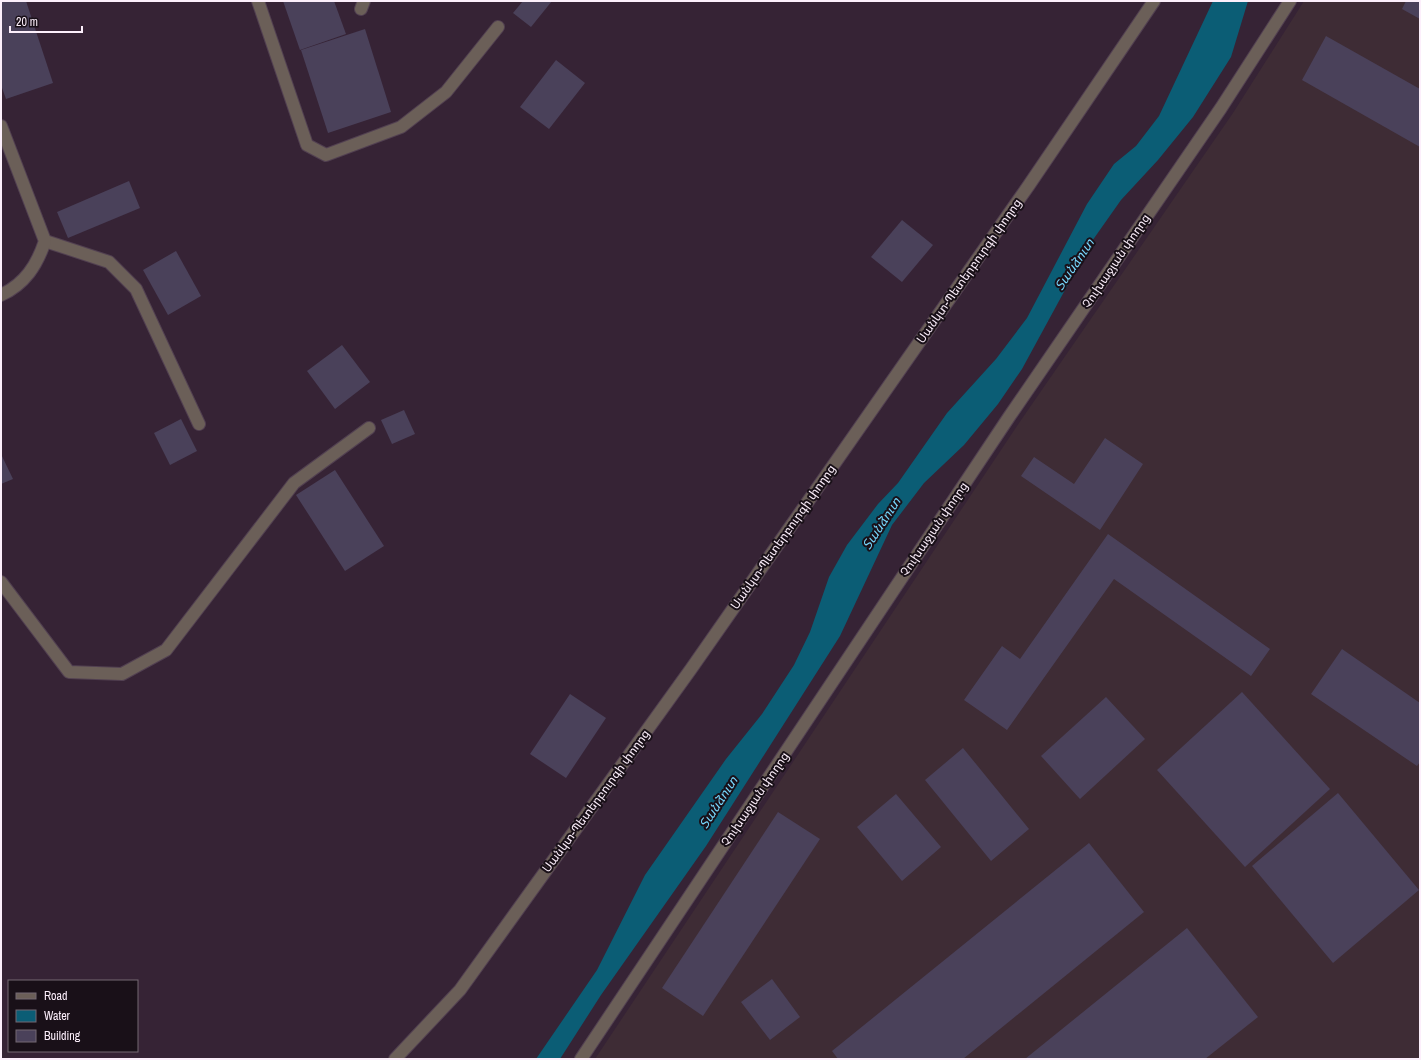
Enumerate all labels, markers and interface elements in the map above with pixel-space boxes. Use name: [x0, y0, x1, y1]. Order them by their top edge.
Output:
scale bar: [10, 8, 82, 34]
text: 20 m: [16, 14, 38, 30]
street label: Սանկտ-Պետերբուրգի փողոց: [913, 196, 1025, 346]
street label: Չուխաջյան փողոց: [1078, 211, 1154, 311]
water label: Տանձուտ: [1051, 234, 1098, 293]
street label: Սանկտ-Պետերբուրգի փողոց: [727, 462, 839, 612]
street label: Չուխաջյան փողոց: [896, 479, 972, 579]
water label: Տանձուտ: [858, 493, 905, 553]
street label: Սանկտ-Պետերբուրգի փողոց: [539, 726, 653, 876]
street label: Չուխաջյան փողոց: [717, 749, 793, 849]
water label: Տանձուտ: [695, 772, 742, 832]
legend: [8, 980, 138, 1052]
text: Road: [44, 988, 68, 1004]
text: Water: [44, 1008, 71, 1024]
text: Building: [44, 1028, 81, 1044]

